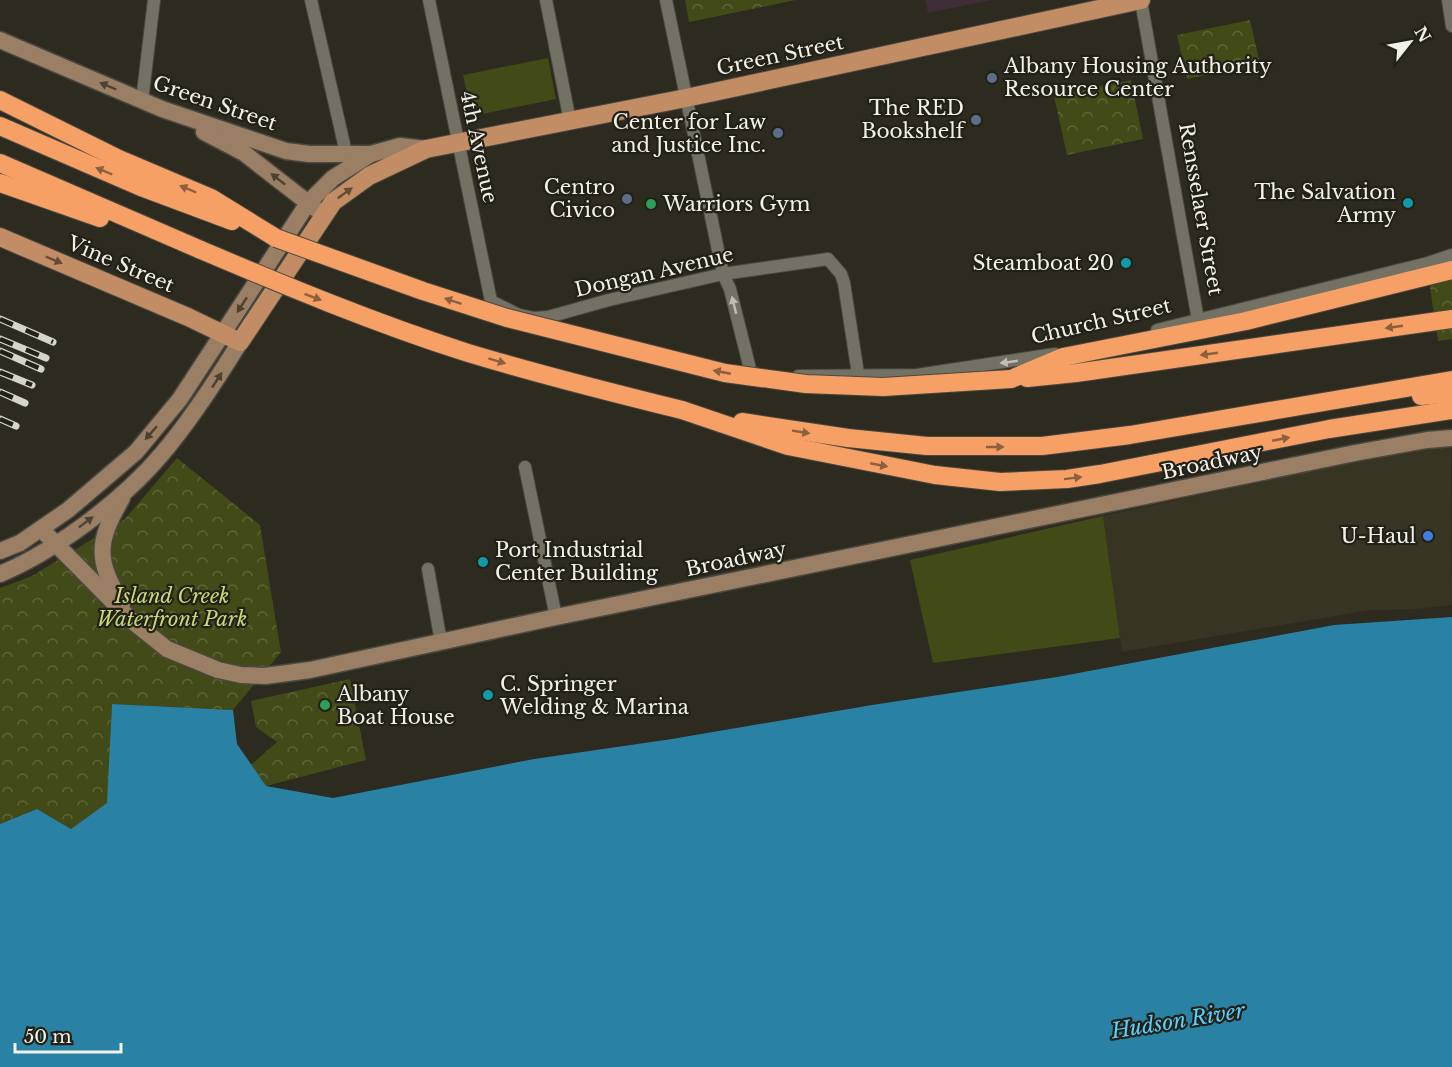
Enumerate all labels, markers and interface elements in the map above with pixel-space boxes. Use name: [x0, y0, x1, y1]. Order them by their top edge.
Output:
north arrow: [1380, 12, 1440, 72]
text: N: [1410, 23, 1435, 46]
street label: Green Street: [714, 30, 846, 80]
place label: Albany Housing Authority Resource Center: [1003, 54, 1272, 101]
street label: Green Street: [150, 71, 280, 136]
marker: Albany Housing Authority Resource Center: [985, 71, 999, 85]
one-way arrow: [99, 81, 117, 90]
street label: 4th Avenue: [455, 89, 503, 205]
place label: The RED Bookshelf: [861, 96, 967, 143]
place label: Center for Law and Justice Inc.: [612, 110, 766, 157]
marker: The RED Bookshelf: [969, 113, 983, 127]
street label: Rensselaer Street: [1174, 121, 1228, 297]
marker: Center for Law and Justice Inc.: [771, 126, 785, 140]
one-way arrow: [95, 166, 113, 176]
one-way arrow: [270, 174, 285, 186]
place label: Centro Civico: [544, 175, 615, 222]
place label: The Salvation Army: [1254, 180, 1396, 227]
one-way arrow: [179, 184, 197, 194]
one-way arrow: [338, 188, 353, 200]
marker: Centro Civico: [620, 192, 634, 206]
place label: Warriors Gym: [662, 192, 811, 216]
marker: The Salvation Army: [1401, 196, 1415, 210]
marker: Warriors Gym: [644, 197, 658, 211]
street label: Vine Street: [63, 230, 178, 297]
street label: Dongan Avenue: [572, 242, 736, 302]
place label: Steamboat 20: [973, 251, 1114, 275]
one-way arrow: [45, 255, 63, 265]
marker: Steamboat 20: [1119, 256, 1133, 270]
one-way arrow: [304, 292, 322, 302]
street label: Church Street: [1029, 293, 1174, 349]
one-way arrow: [728, 295, 738, 314]
one-way arrow: [444, 296, 462, 305]
one-way arrow: [237, 297, 248, 313]
one-way arrow: [1384, 322, 1403, 331]
one-way arrow: [1200, 350, 1219, 359]
one-way arrow: [488, 357, 506, 366]
one-way arrow: [1000, 358, 1019, 367]
one-way arrow: [713, 367, 732, 376]
one-way arrow: [211, 372, 223, 388]
one-way arrow: [145, 426, 158, 441]
one-way arrow: [792, 427, 811, 436]
one-way arrow: [1272, 434, 1291, 443]
street label: Broadway: [1159, 440, 1265, 484]
one-way arrow: [986, 442, 1005, 452]
one-way arrow: [870, 461, 889, 470]
one-way arrow: [1063, 473, 1082, 483]
one-way arrow: [78, 517, 93, 529]
place label: U-Haul: [1340, 524, 1416, 548]
marker: U-Haul: [1421, 529, 1435, 543]
street label: Broadway: [683, 537, 789, 581]
place label: Port Industrial Center Building: [495, 538, 659, 585]
marker: Port Industrial Center Building: [476, 555, 490, 569]
park label: Island Creek Waterfront Park: [97, 584, 247, 631]
place label: C. Springer Welding & Marina: [499, 672, 690, 719]
place label: Albany Boat House: [336, 682, 455, 729]
marker: C. Springer Welding & Marina: [481, 688, 495, 702]
marker: Albany Boat House: [318, 698, 332, 712]
water label: Hudson River: [1108, 997, 1248, 1045]
scale bar: [15, 1016, 122, 1054]
text: 50 m: [24, 1026, 72, 1048]

